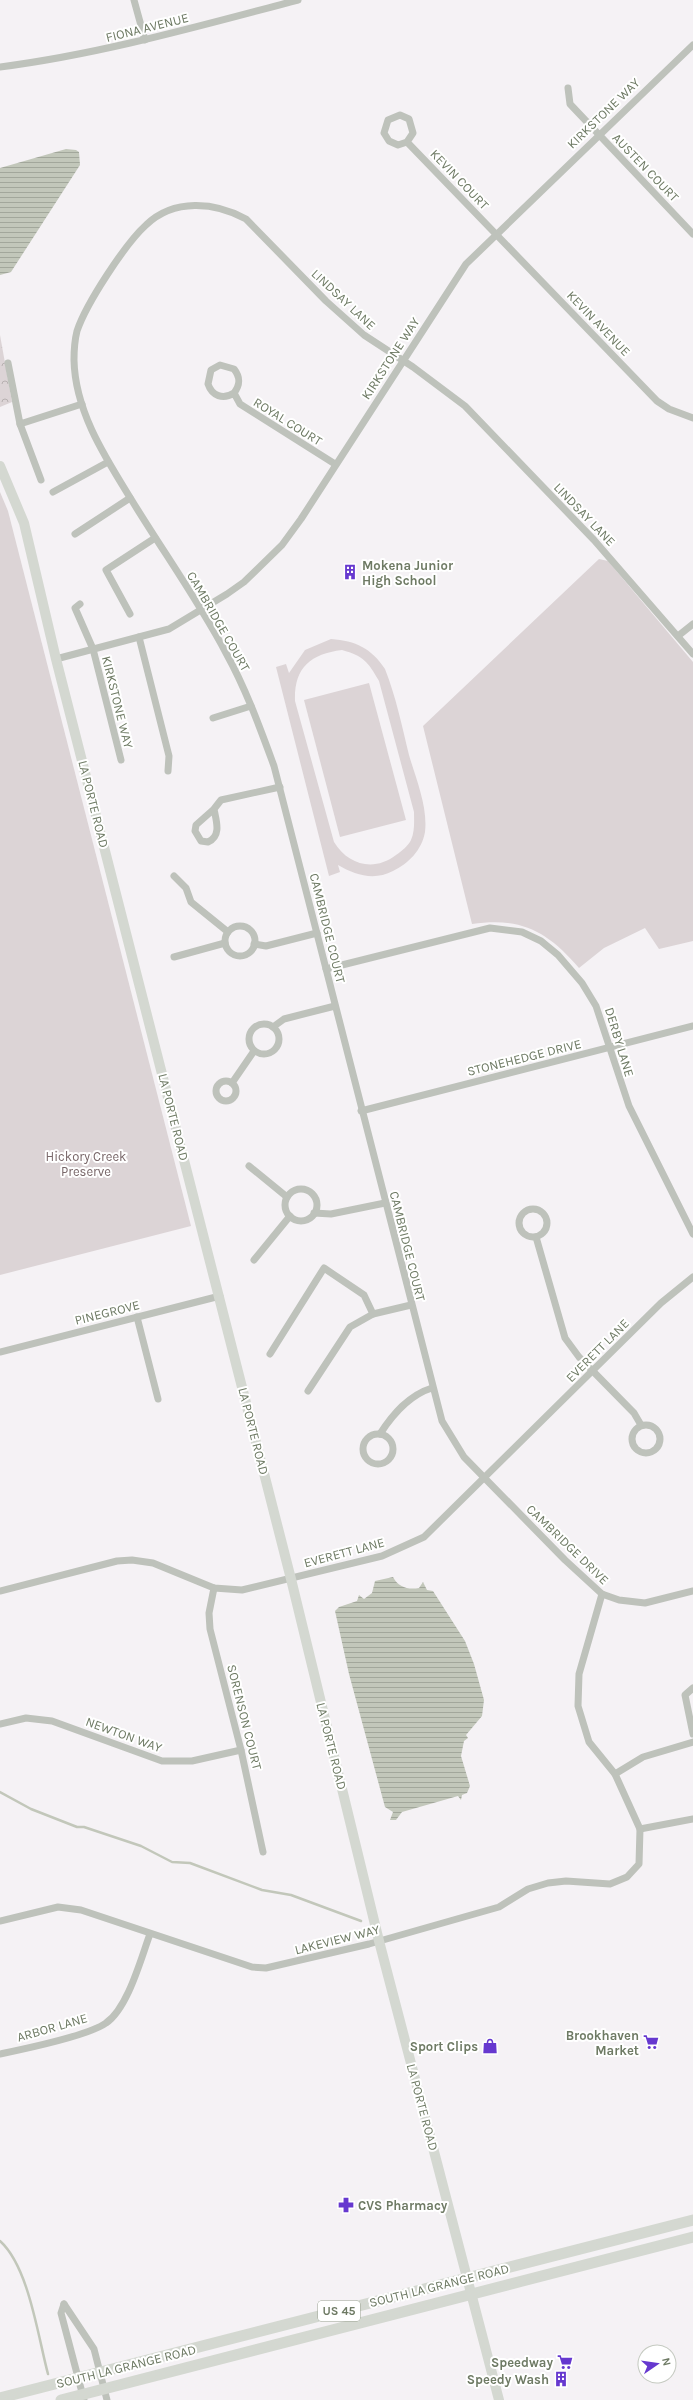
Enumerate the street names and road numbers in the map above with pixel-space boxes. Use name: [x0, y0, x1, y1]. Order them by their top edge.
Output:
street label: FIONA AVENUE: [104, 10, 190, 45]
street label: KIRKSTONE WAY: [564, 75, 643, 152]
street label: AUSTEN COURT: [609, 130, 682, 205]
street label: KEVIN COURT: [427, 146, 492, 213]
street label: LINDSAY LANE: [309, 266, 379, 333]
street label: KEVIN AVENUE: [564, 288, 633, 359]
street label: KIRKSTONE WAY: [358, 314, 423, 402]
street label: ROYAL COURT: [251, 394, 325, 449]
street label: LINDSAY LANE: [551, 480, 619, 549]
street label: CAMBRIDGE COURT: [184, 569, 254, 674]
street label: KIRKSTONE WAY: [99, 654, 136, 750]
street label: LA PORTE ROAD: [75, 759, 112, 849]
street label: CAMBRIDGE COURT: [307, 872, 349, 985]
street label: DERBY LANE: [602, 1006, 637, 1079]
street label: STONEHEDGE DRIVE: [465, 1036, 583, 1079]
street label: LA PORTE ROAD: [155, 1072, 192, 1162]
street label: CAMBRIDGE COURT: [387, 1190, 429, 1303]
street label: PINEGROVE: [73, 1297, 141, 1328]
street label: EVERETT LANE: [563, 1316, 632, 1385]
street label: LA PORTE ROAD: [235, 1386, 272, 1476]
street label: CAMBRIDGE DRIVE: [523, 1501, 612, 1587]
street label: EVERETT LANE: [302, 1534, 386, 1570]
street label: SORENSON COURT: [224, 1663, 265, 1772]
street label: LA PORTE ROAD: [313, 1701, 350, 1791]
street label: NEWTON WAY: [84, 1714, 164, 1755]
street label: LAKEVIEW WAY: [293, 1922, 381, 1957]
street label: ARBOR LANE: [15, 2010, 89, 2045]
street label: LA PORTE ROAD: [404, 2062, 441, 2152]
street label: SOUTH LA GRANGE ROAD: [368, 2261, 511, 2310]
road number: US 45: [318, 2301, 360, 2321]
street label: SOUTH LA GRANGE ROAD: [55, 2342, 198, 2391]

